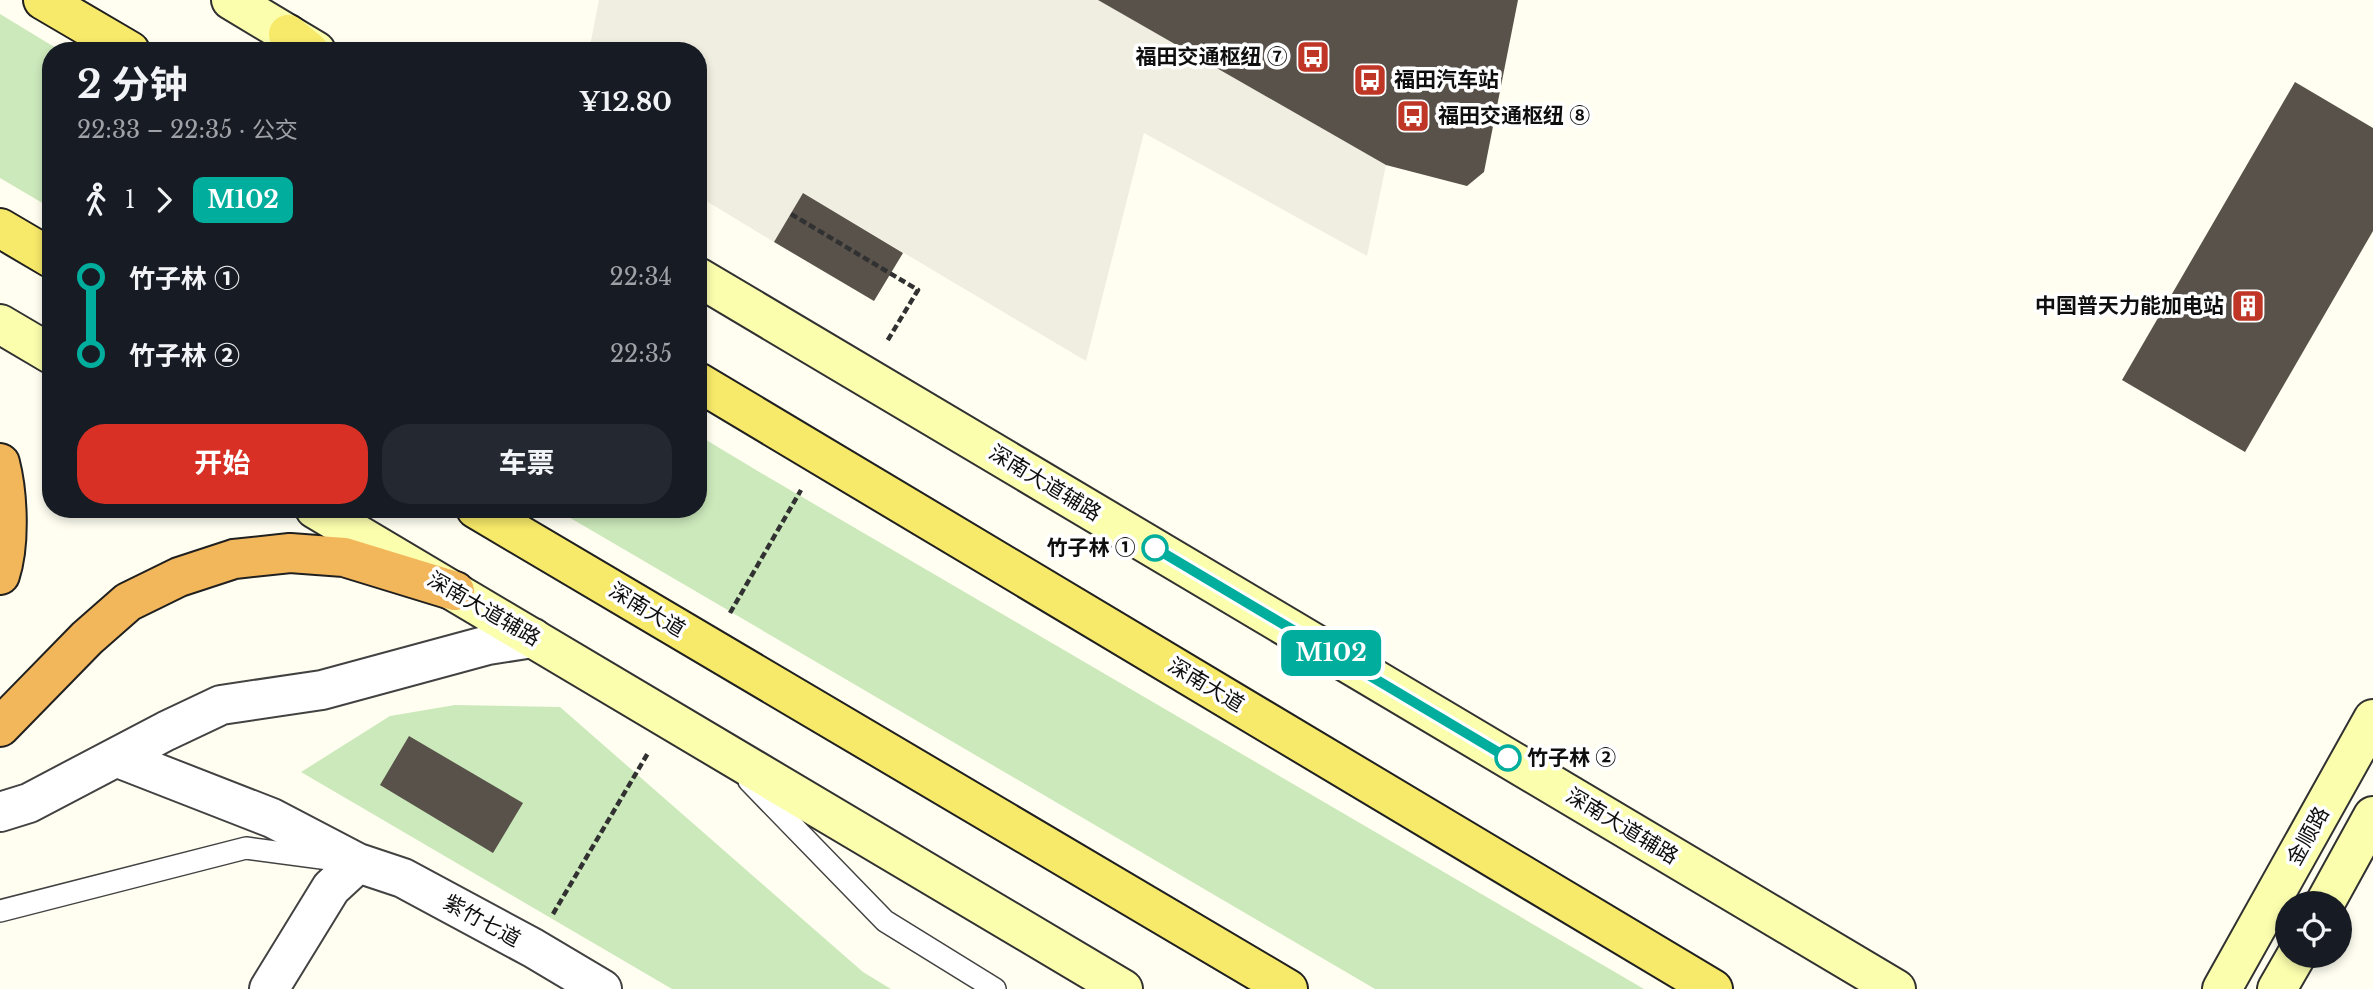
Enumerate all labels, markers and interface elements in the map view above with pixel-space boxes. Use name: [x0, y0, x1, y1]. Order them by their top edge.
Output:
bus stop icon: 福田交通枢纽 ⑦: [1294, 38, 1332, 76]
place label: 福田交通枢纽 ⑦: [1135, 44, 1288, 70]
text: 2 分钟: [77, 61, 188, 108]
bus stop icon: 福田汽车站: [1351, 61, 1389, 99]
place label: 福田汽车站: [1394, 67, 1499, 93]
text: ¥12.80: [579, 86, 672, 118]
bus stop icon: 福田交通枢纽 ⑧: [1394, 97, 1432, 135]
place label: 福田交通枢纽 ⑧: [1438, 103, 1591, 129]
text: 22:33 – 22:35 · 公交: [77, 116, 298, 144]
icon: walk: [77, 181, 115, 219]
icon: forward: [145, 181, 183, 219]
text: M102: [207, 185, 279, 214]
text: 1: [125, 186, 135, 214]
text: 竹子林 ①: [129, 263, 240, 295]
text: 22:34: [609, 263, 672, 291]
building icon: 中国普天力能加电站: [2229, 287, 2267, 325]
place label: 中国普天力能加电站: [2035, 293, 2224, 319]
text: 竹子林 ②: [129, 340, 240, 372]
text: 22:35: [610, 340, 672, 368]
button: 开始: [77, 424, 368, 504]
button: 车票: [382, 424, 672, 504]
street label: 深南大道辅路: [984, 439, 1106, 527]
place label: 竹子林 ①: [1046, 535, 1136, 561]
marker: 竹子林 ①: [1142, 535, 1168, 561]
street label: 深南大道辅路: [423, 566, 545, 652]
street label: 深南大道: [604, 577, 690, 643]
line badge: M102: [1282, 630, 1380, 676]
text: M102: [1295, 638, 1367, 667]
street label: 深南大道: [1163, 652, 1249, 718]
marker: 竹子林 ②: [1495, 745, 1521, 771]
place label: 竹子林 ②: [1527, 745, 1617, 771]
street label: 深南大道辅路: [1561, 782, 1683, 870]
street label: 金顺路: [2281, 802, 2335, 870]
street label: 紫竹七道: [439, 889, 525, 953]
map controls: [2275, 891, 2352, 968]
button: locate: [2275, 891, 2352, 968]

